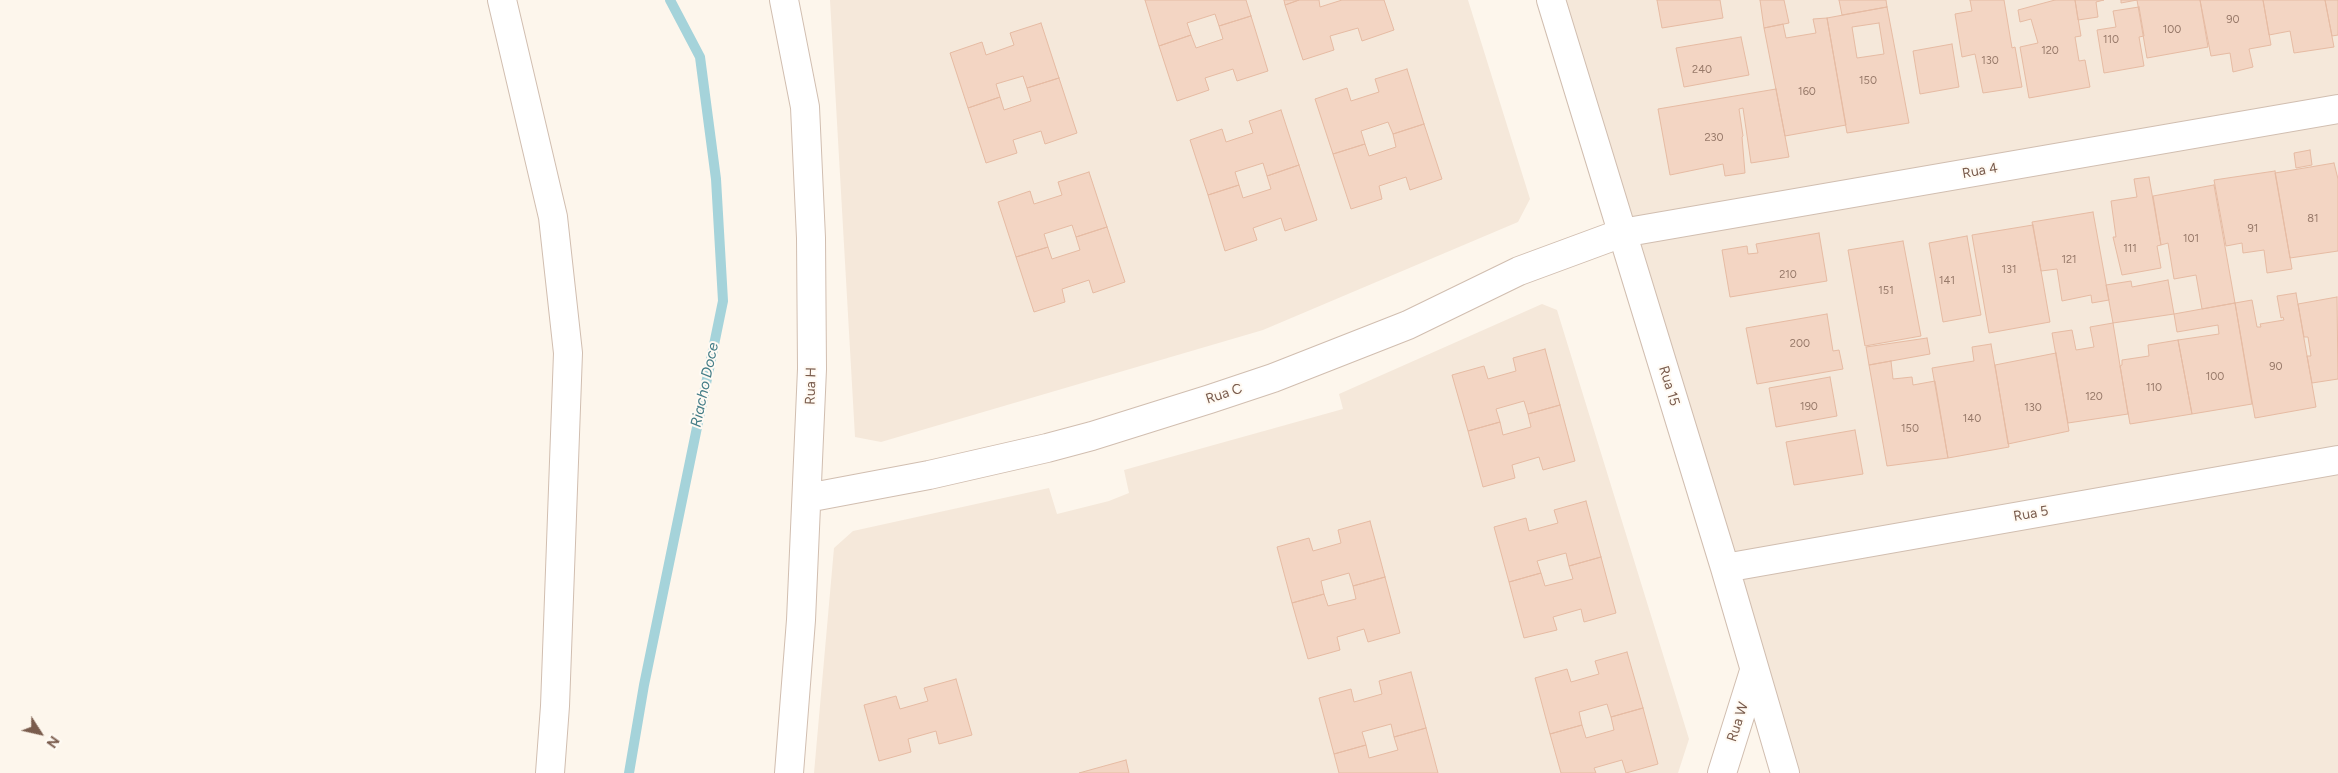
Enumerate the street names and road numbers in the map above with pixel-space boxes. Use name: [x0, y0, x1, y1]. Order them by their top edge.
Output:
street label: Rua 4: [1961, 160, 1999, 182]
street label: Rua 15: [1655, 364, 1683, 408]
street label: Rua H: [802, 367, 820, 405]
street label: Rua C: [1204, 380, 1244, 408]
street label: Rua 5: [2012, 503, 2050, 525]
street label: Rua W: [1724, 700, 1752, 744]

